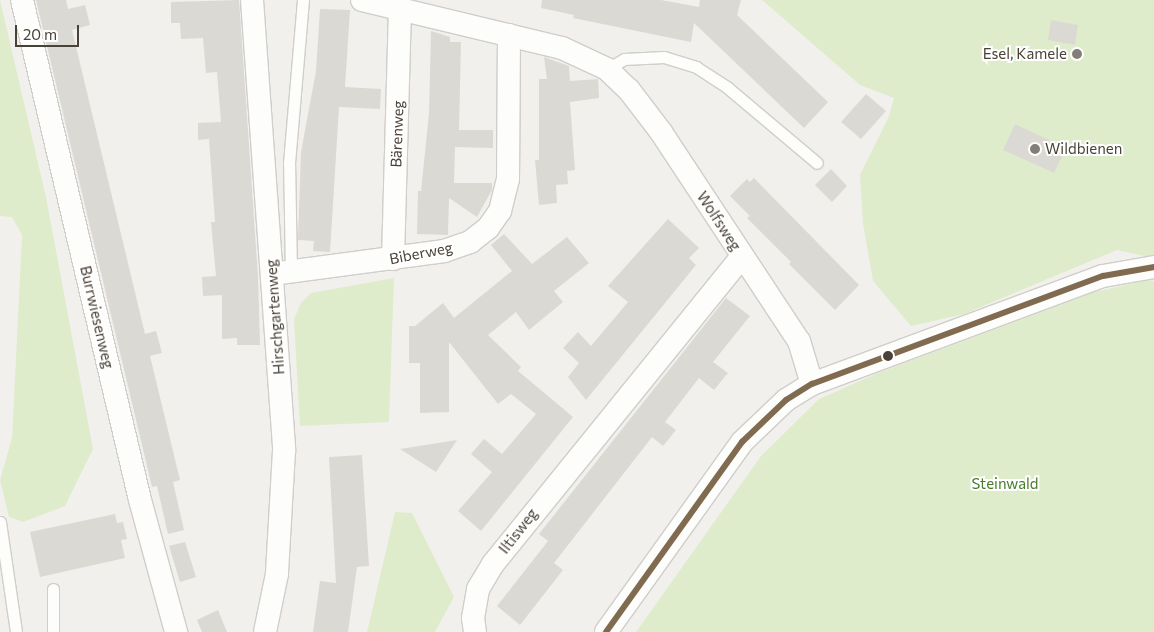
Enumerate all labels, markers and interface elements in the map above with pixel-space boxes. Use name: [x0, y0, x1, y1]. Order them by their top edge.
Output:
scale bar: [18, 15, 81, 47]
text: 20 m: [23, 25, 57, 43]
place label: Esel, Kamele: [983, 45, 1067, 63]
marker: Esel, Kamele: [1071, 48, 1083, 60]
street label: Bärenweg: [387, 100, 407, 168]
place label: Wildbienen: [1045, 140, 1122, 158]
marker: Wildbienen: [1029, 143, 1041, 155]
street label: Wolfsweg: [693, 188, 745, 254]
street label: Biberweg: [388, 238, 454, 268]
street label: Hirschgartenweg: [262, 259, 288, 375]
street label: Burrwiesenweg: [76, 264, 118, 370]
unlabelled marker: [883, 351, 893, 361]
park label: Steinwald: [971, 475, 1039, 493]
street label: Iltisweg: [495, 505, 541, 557]

